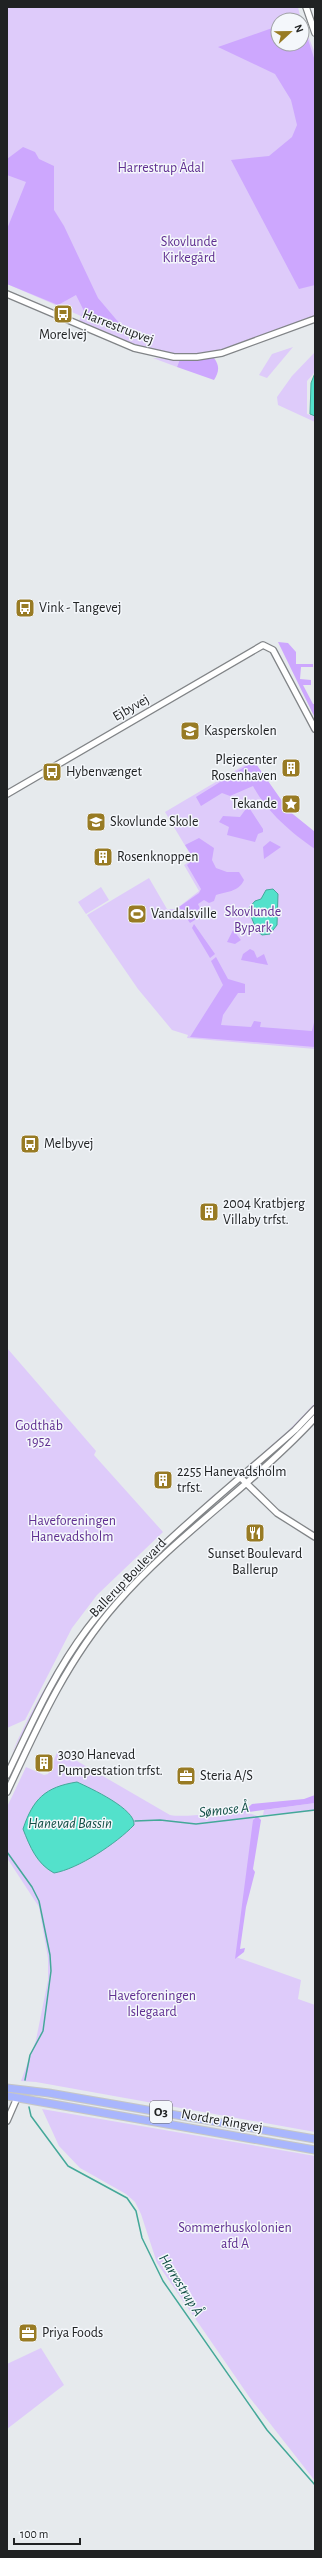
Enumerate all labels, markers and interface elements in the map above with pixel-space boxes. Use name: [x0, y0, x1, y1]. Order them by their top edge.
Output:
north arrow: [270, 12, 310, 52]
text: N: [292, 23, 305, 34]
park label: Harrestrup Ådal: [118, 159, 204, 175]
park label: Skovlunde Kirkegård: [161, 235, 217, 265]
bus stop icon: Morelvej: [52, 303, 74, 325]
street label: Harrestrupvej: [80, 307, 156, 347]
place label: Morelvej: [39, 328, 87, 342]
bus stop icon: Vink - Tangevej: [14, 597, 36, 619]
place label: Vink - Tangevej: [39, 601, 121, 615]
street label: Ejbyvej: [110, 692, 152, 724]
school or university icon: Kasperskolen: [179, 720, 201, 742]
place label: Kasperskolen: [204, 724, 277, 738]
place label: Plejecenter Rosenhaven: [211, 753, 277, 783]
building icon: Plejecenter Rosenhaven: [280, 757, 302, 779]
bus stop icon: Hybenvænget: [41, 761, 63, 783]
place label: Hybenvænget: [66, 765, 142, 779]
place icon: Tekande: [280, 793, 302, 815]
place label: Tekande: [231, 797, 277, 811]
school or university icon: Skovlunde Skole: [85, 811, 107, 833]
place label: Skovlunde Skole: [110, 815, 198, 829]
building icon: Rosenknoppen: [92, 846, 114, 868]
place label: Rosenknoppen: [117, 850, 198, 864]
sports icon: Vandalsville: [126, 903, 148, 925]
park label: Skovlunde Bypark: [225, 905, 281, 935]
place label: Vandalsville: [151, 907, 217, 921]
bus stop icon: Melbyvej: [19, 1133, 41, 1155]
place label: Melbyvej: [44, 1137, 94, 1151]
place label: 2004 Kratbjerg Villaby trfst.: [223, 1197, 305, 1227]
building icon: 2004 Kratbjerg Villaby trfst.: [198, 1201, 220, 1223]
park label: Godthåb 1952: [15, 1419, 63, 1449]
place label: 2255 Hanevadsholm trfst.: [177, 1465, 286, 1495]
building icon: 2255 Hanevadsholm trfst.: [152, 1469, 174, 1491]
park label: Haveforeningen Hanevadsholm: [28, 1514, 116, 1544]
restaurant icon: Sunset Boulevard Ballerup: [244, 1522, 266, 1544]
street label: Ballerup Boulevard: [87, 1536, 169, 1620]
place label: Sunset Boulevard Ballerup: [208, 1547, 302, 1577]
place label: 3030 Hanevad Pumpestation trfst.: [58, 1748, 163, 1778]
building icon: 3030 Hanevad Pumpestation trfst.: [33, 1752, 55, 1774]
office icon: Steria A/S: [175, 1765, 197, 1787]
place label: Steria A/S: [200, 1769, 253, 1783]
water label: Sømose Å: [198, 1799, 250, 1820]
water label: Hanevad Bassin: [28, 1816, 112, 1831]
park label: Haveforeningen Islegaard: [108, 1989, 196, 2019]
road number: O3: [150, 2101, 172, 2123]
street label: Nordre Ringvej: [180, 2107, 264, 2135]
park label: Sommerhuskolonien afd A: [178, 2221, 292, 2251]
water label: Harrestrup Å: [156, 2251, 207, 2319]
office icon: Priya Foods: [17, 2322, 39, 2344]
place label: Priya Foods: [42, 2326, 103, 2340]
scale bar: [14, 2520, 80, 2546]
text: 100 m: [20, 2528, 48, 2540]

